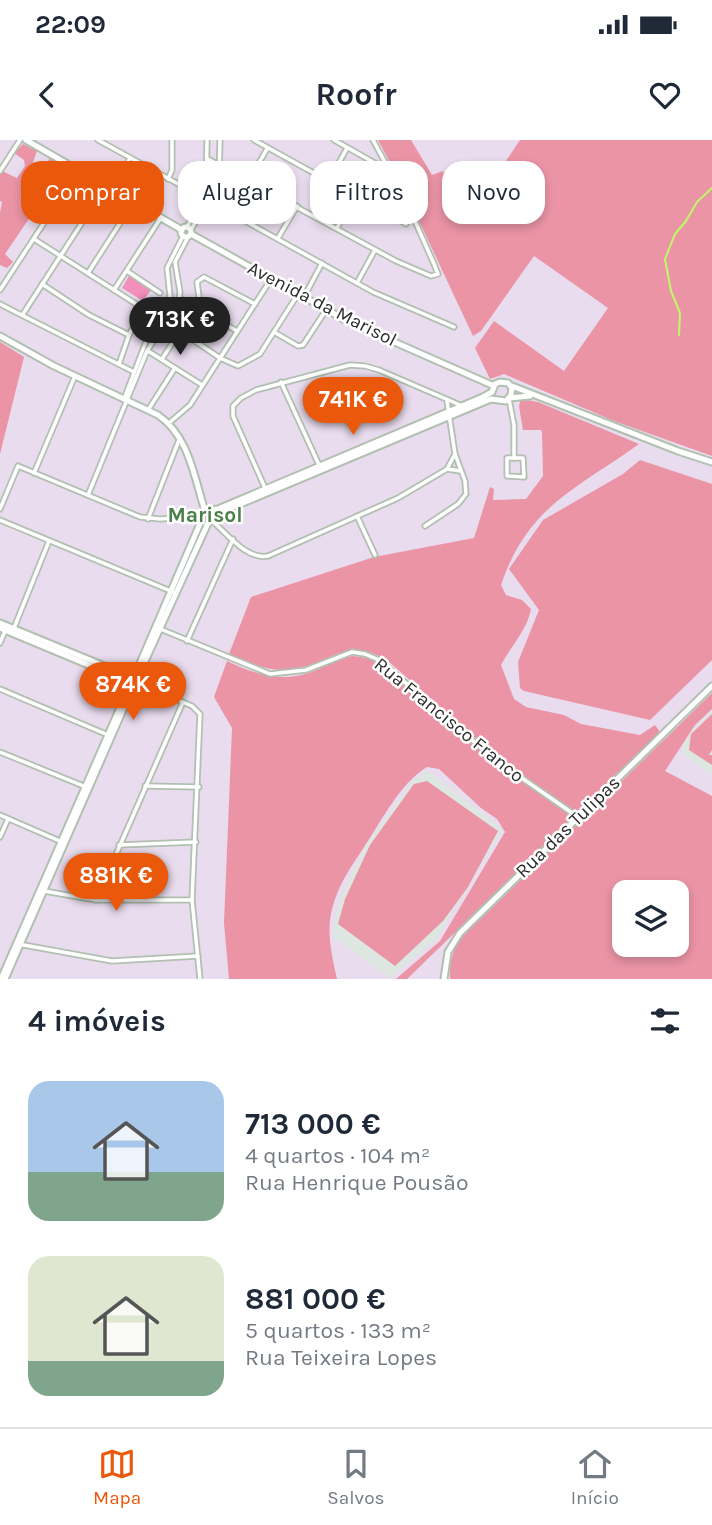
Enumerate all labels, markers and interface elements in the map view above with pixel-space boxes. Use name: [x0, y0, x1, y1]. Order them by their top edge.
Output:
text: 22:09: [35, 9, 106, 40]
icon: back: [28, 76, 66, 114]
text: Roofr: [315, 76, 397, 113]
icon: heart: [646, 76, 684, 114]
chip: Comprar: [21, 161, 164, 224]
chip: Alugar: [178, 161, 296, 224]
chip: Filtros: [310, 161, 428, 224]
chip: Novo: [442, 161, 545, 224]
street label: Avenida da Marisol: [244, 257, 400, 351]
pin: 713K €: [123, 298, 237, 357]
text: 713K €: [145, 306, 215, 333]
pin: 741K €: [296, 378, 410, 437]
text: 741K €: [319, 386, 387, 413]
district label: Marisol: [167, 503, 243, 527]
street label: Rua Francisco Franco: [370, 653, 528, 787]
pin: 874K €: [76, 662, 190, 722]
text: 874K €: [95, 671, 171, 698]
street label: Rua das Tulipas: [511, 772, 625, 882]
pin: 881K €: [59, 854, 173, 913]
text: 881K €: [79, 862, 153, 889]
map controls: [612, 880, 689, 957]
button: layers: [612, 880, 689, 957]
icon: filters: [646, 1002, 684, 1040]
text: 4 imóveis: [28, 1003, 166, 1039]
text: 713 000 €: [245, 1106, 380, 1142]
icon: home: [84, 1109, 168, 1193]
text: 4 quartos · 104 m²: [245, 1142, 430, 1169]
text: Rua Henrique Pousão: [245, 1169, 469, 1196]
text: 881 000 €: [245, 1281, 386, 1317]
icon: home: [84, 1284, 168, 1368]
text: 5 quartos · 133 m²: [245, 1317, 431, 1344]
text: Rua Teixeira Lopes: [245, 1344, 437, 1371]
tab: Mapa: [93, 1445, 141, 1509]
tab: Salvos: [327, 1445, 385, 1509]
tab: Início: [571, 1445, 619, 1509]

